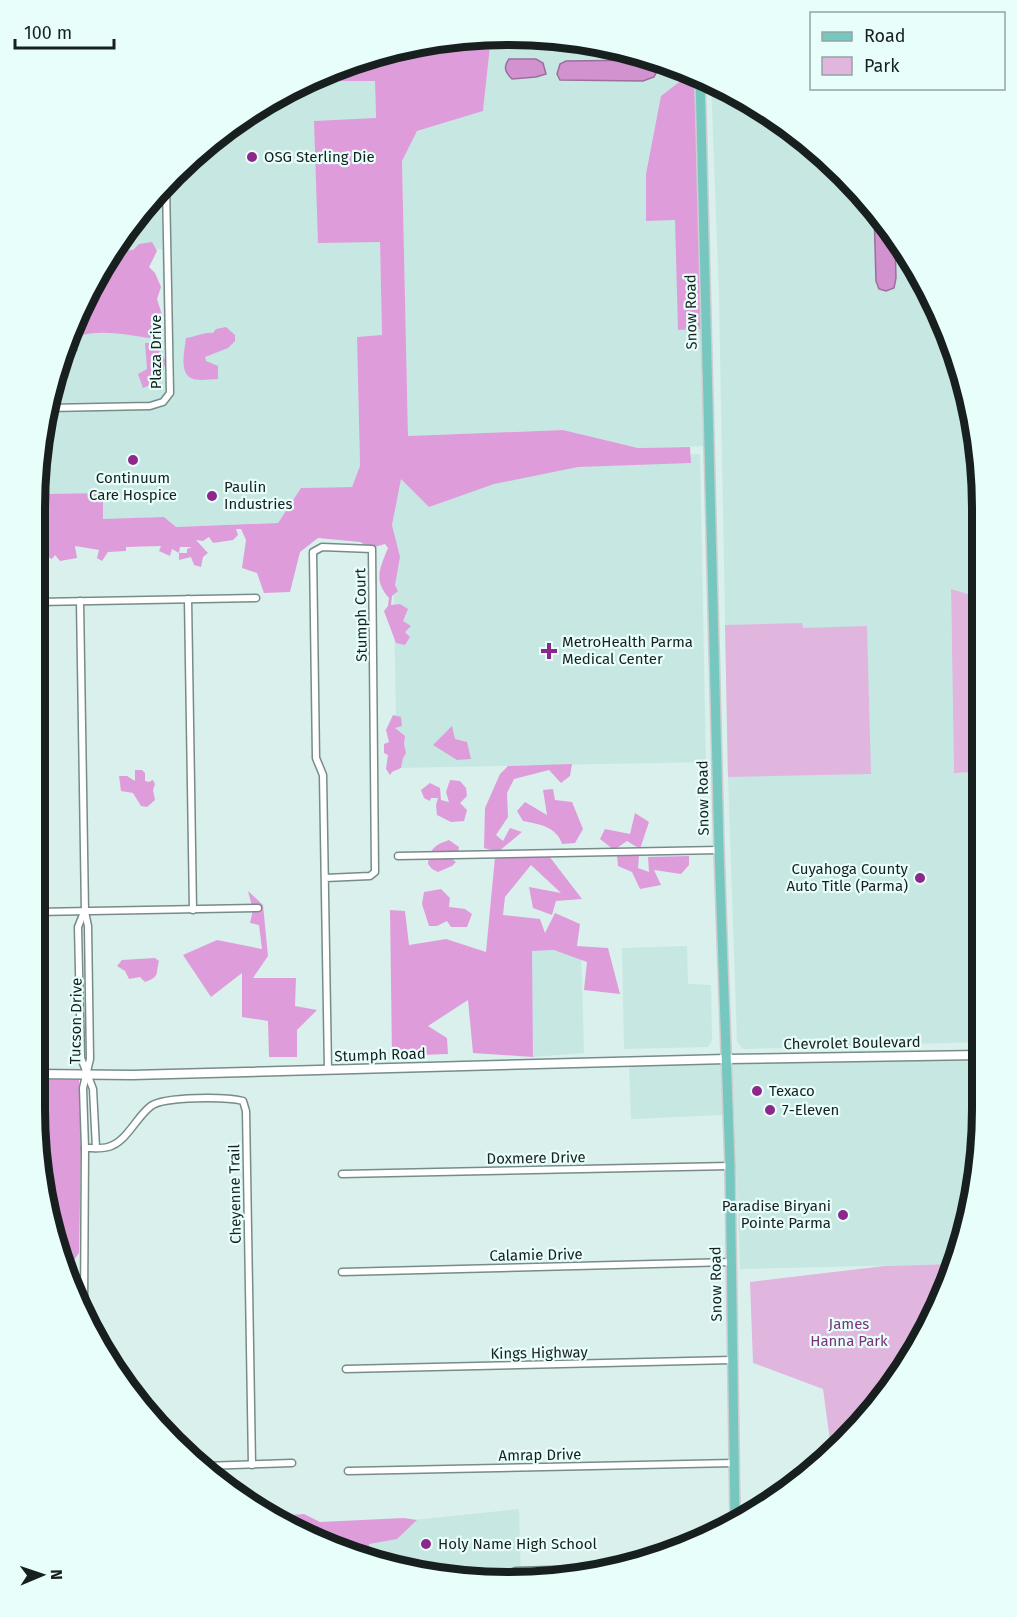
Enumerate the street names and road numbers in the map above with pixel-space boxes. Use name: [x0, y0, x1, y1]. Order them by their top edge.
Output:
street label: Snow Road: [681, 274, 701, 350]
street label: Plaza Drive: [147, 315, 165, 389]
street label: Stumph Court: [351, 567, 371, 662]
street label: Snow Road: [693, 760, 713, 836]
street label: Tucson Drive: [66, 977, 86, 1065]
street label: Chevrolet Boulevard: [783, 1033, 921, 1053]
street label: Stumph Road: [334, 1044, 426, 1066]
street label: Cheyenne Trail: [225, 1143, 245, 1244]
street label: Doxmere Drive: [486, 1148, 586, 1168]
street label: Calamie Drive: [489, 1245, 583, 1265]
street label: Snow Road: [706, 1246, 726, 1322]
street label: Kings Highway: [490, 1343, 588, 1363]
street label: Amrap Drive: [498, 1445, 582, 1465]

